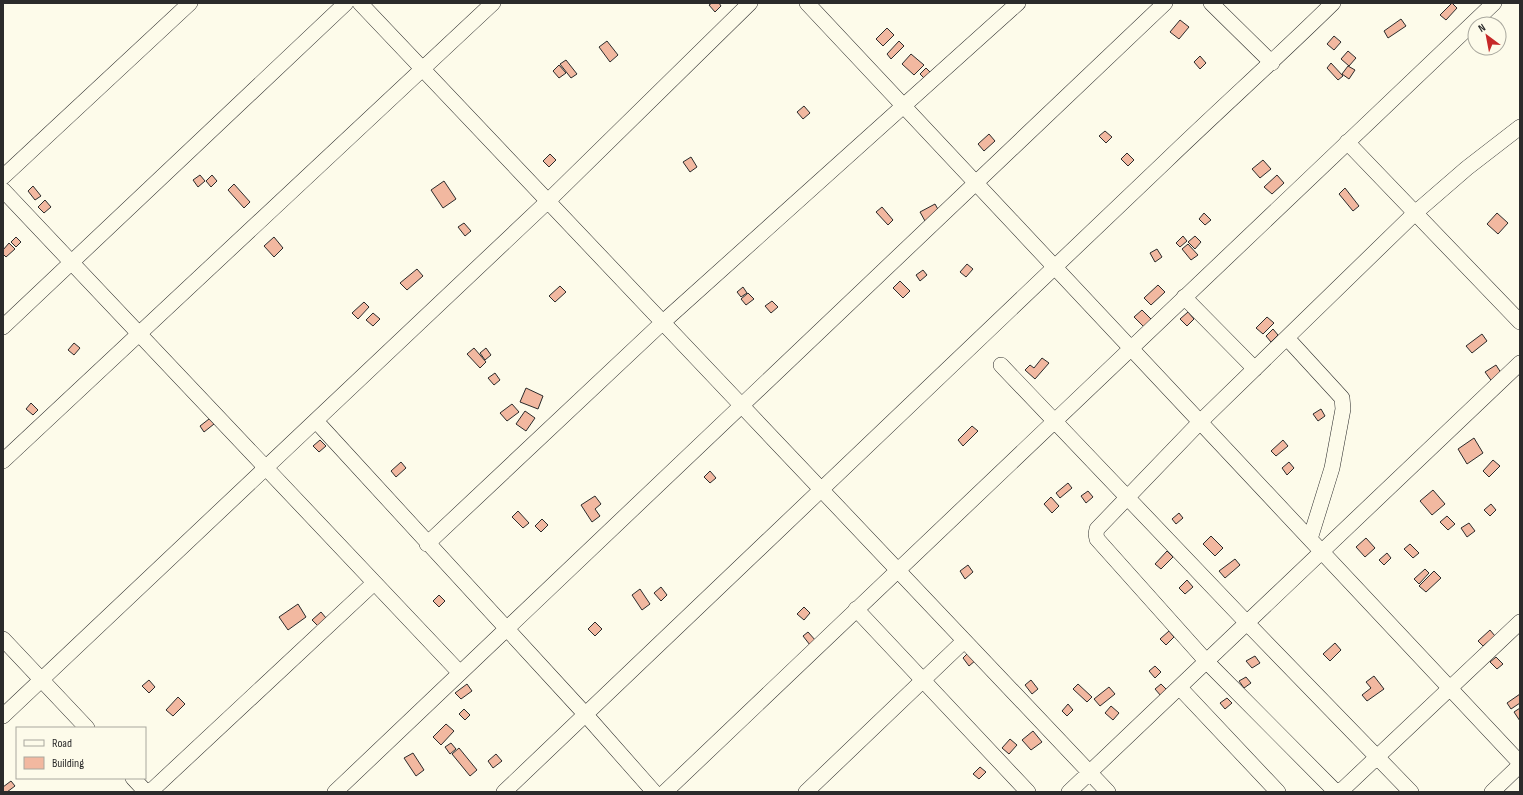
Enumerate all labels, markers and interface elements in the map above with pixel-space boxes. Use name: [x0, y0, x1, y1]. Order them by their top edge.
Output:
north arrow: [1467, 16, 1507, 56]
text: N: [1476, 21, 1488, 35]
legend: [16, 727, 146, 779]
text: Road: [52, 736, 72, 751]
text: Building: [52, 756, 84, 771]

